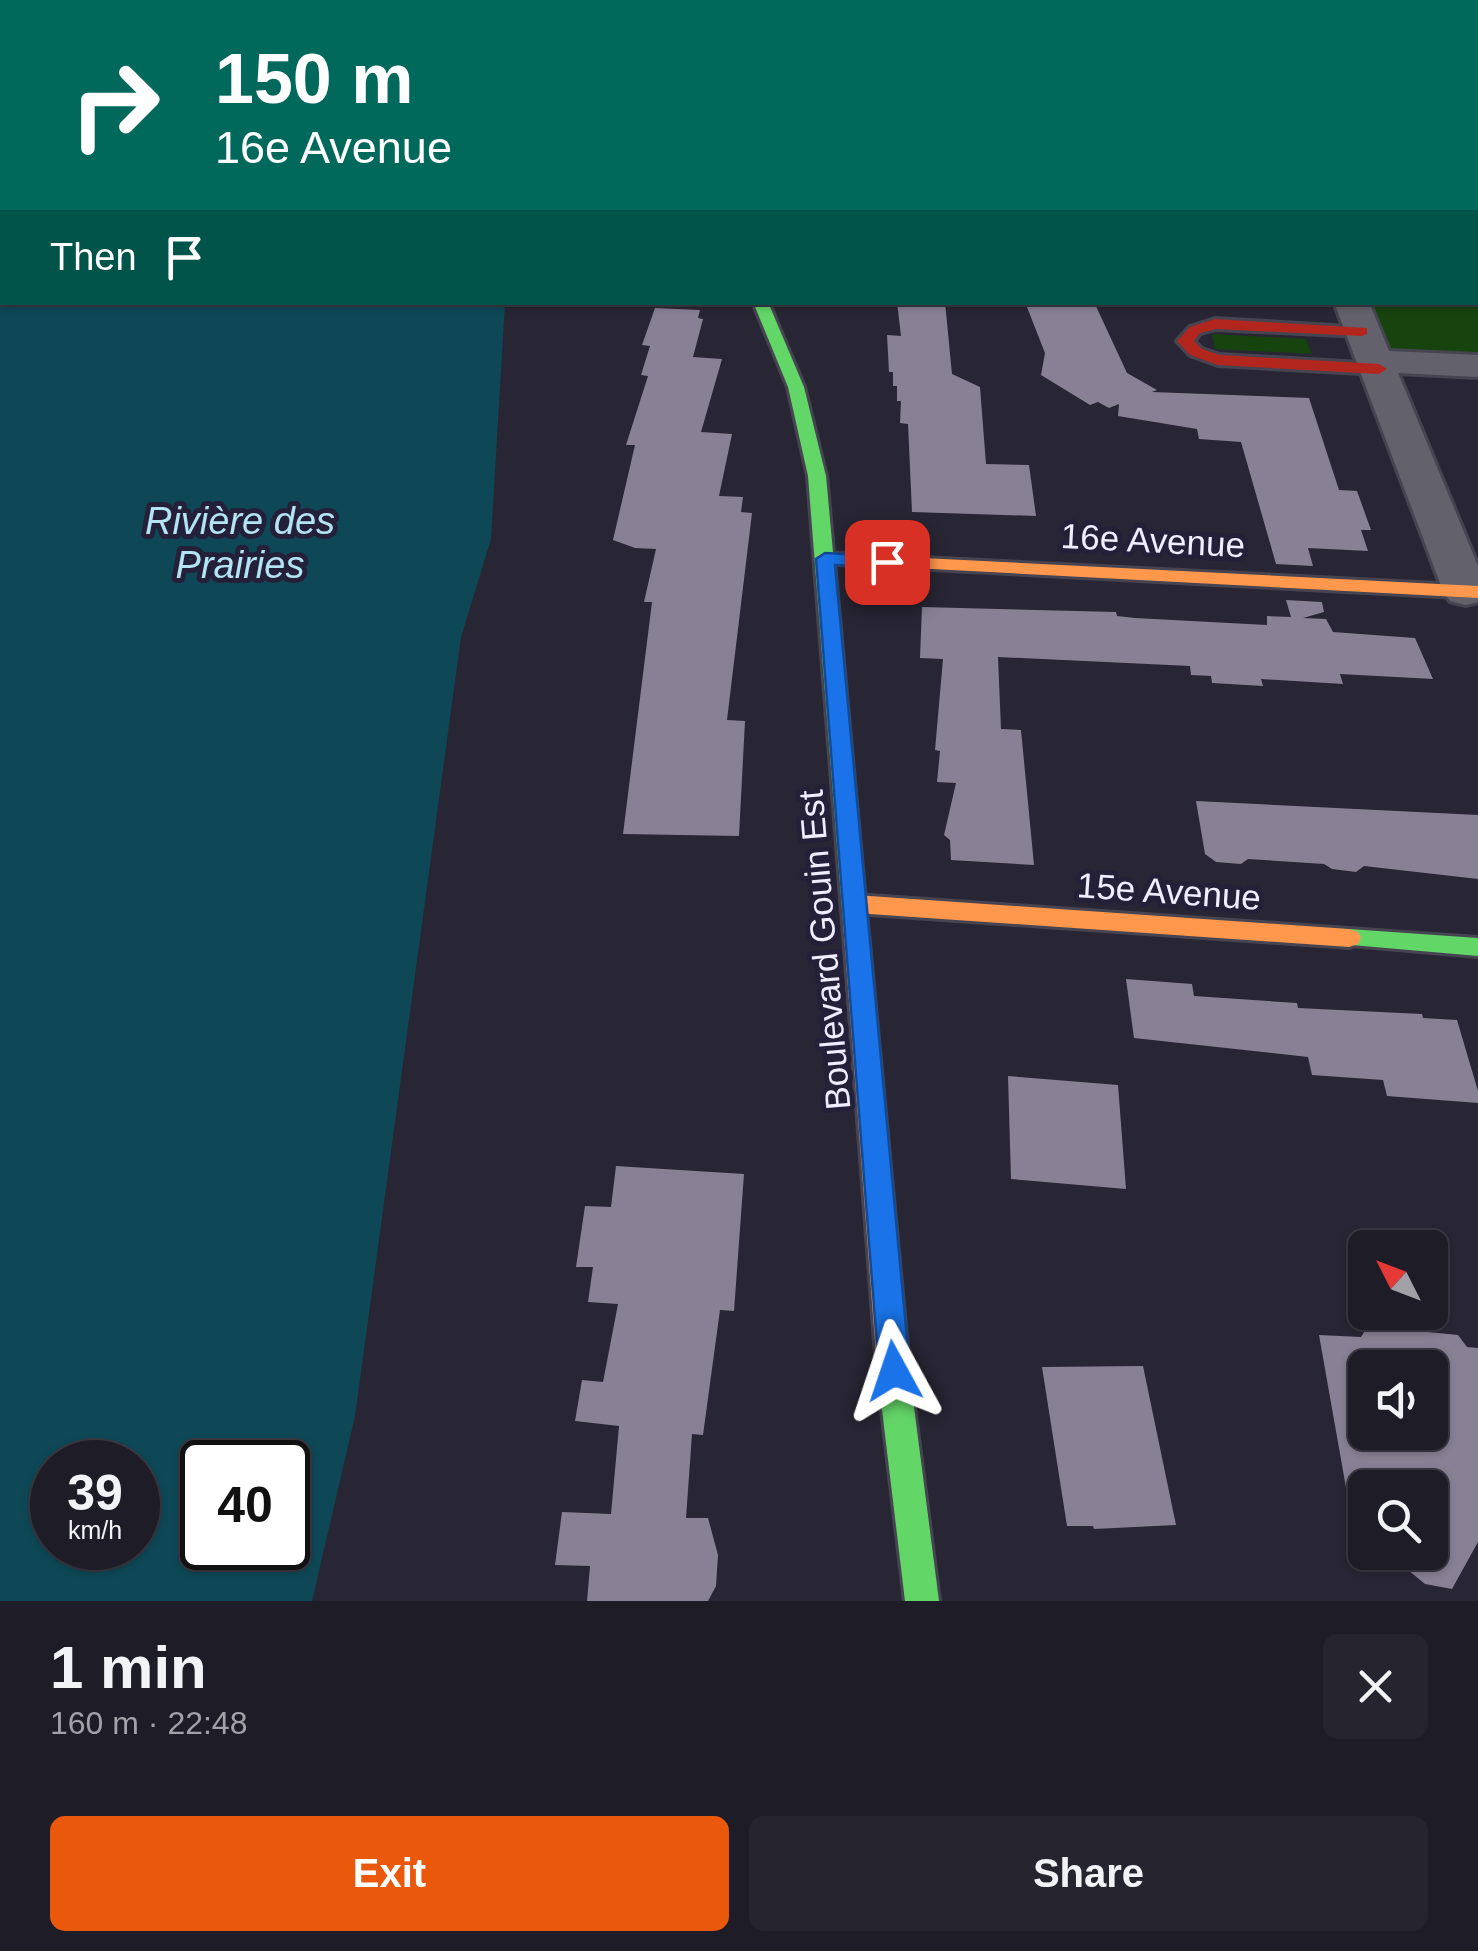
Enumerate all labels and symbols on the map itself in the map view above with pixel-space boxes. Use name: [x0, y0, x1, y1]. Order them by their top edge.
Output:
water label: Rivière des Prairies: [145, 500, 335, 586]
street label: 16e Avenue: [1060, 516, 1246, 564]
pin: [845, 520, 930, 605]
street label: Boulevard Gouin Est: [791, 788, 857, 1112]
street label: 15e Avenue: [1076, 865, 1262, 917]
north arrow: [1348, 1230, 1448, 1330]
position arrow: [842, 1319, 946, 1423]
speed limit sign: 40: [180, 1440, 310, 1570]

